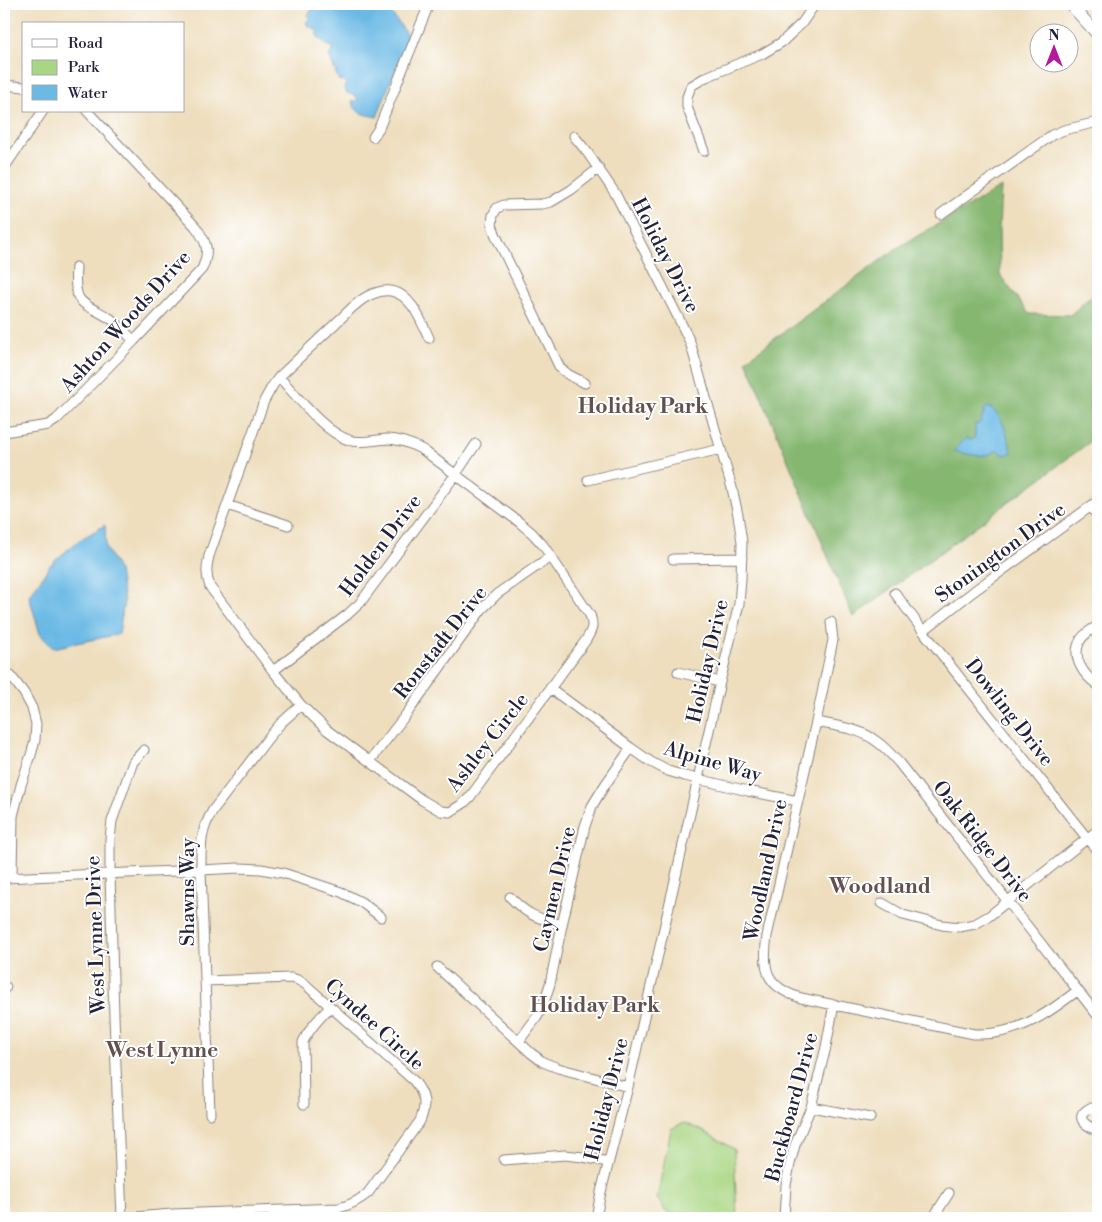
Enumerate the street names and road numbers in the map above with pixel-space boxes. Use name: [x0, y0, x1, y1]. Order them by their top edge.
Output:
street label: Holiday Drive: [625, 194, 704, 317]
street label: Ashton Woods Drive: [55, 246, 197, 399]
street label: Holden Drive: [335, 490, 428, 602]
street label: Stonington Drive: [931, 497, 1071, 609]
street label: Ronstadt Drive: [389, 581, 493, 704]
street label: Holiday Drive: [682, 597, 735, 725]
street label: Dowling Drive: [959, 654, 1059, 772]
street label: Ashley Circle: [441, 688, 535, 798]
street label: Alpine Way: [660, 736, 765, 788]
street label: Oak Ridge Drive: [927, 776, 1037, 908]
street label: Woodland Drive: [739, 797, 794, 945]
street label: Caymen Drive: [529, 824, 582, 955]
street label: Shawns Way: [176, 837, 201, 946]
street label: West Lynne Drive: [81, 855, 112, 1016]
street label: Cyndee Circle: [319, 974, 429, 1076]
street label: Buckboard Drive: [760, 1030, 824, 1186]
street label: Holiday Drive: [580, 1035, 635, 1163]

